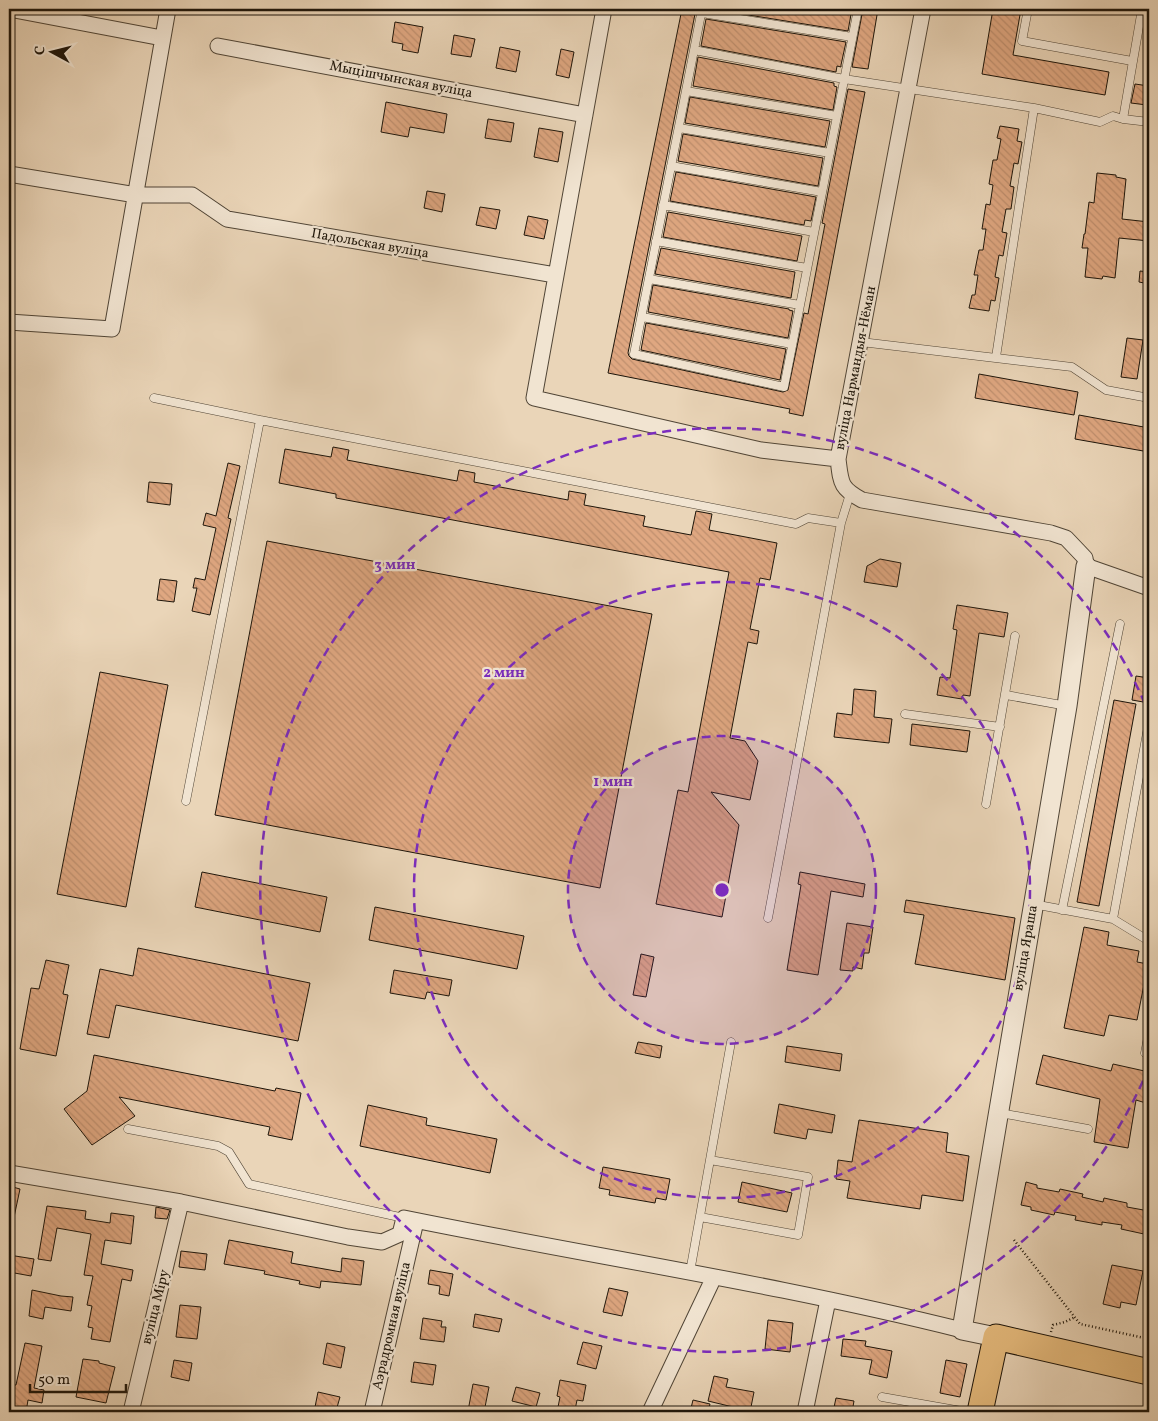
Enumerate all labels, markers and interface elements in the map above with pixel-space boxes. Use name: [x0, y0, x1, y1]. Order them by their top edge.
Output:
north arrow: [28, 28, 78, 78]
text: С: [31, 45, 51, 56]
street label: Мыцішчынская вуліца: [328, 57, 474, 103]
street label: Падольская вуліца: [310, 224, 430, 264]
street label: вуліца Нармандыя-Нёман: [831, 284, 881, 452]
text: 3 мин: [374, 555, 416, 576]
text: 2 мин: [483, 663, 525, 684]
text: 1 мин: [593, 772, 633, 793]
centre of rings: [713, 881, 731, 899]
street label: вуліца Яраша: [1009, 904, 1043, 992]
street label: Аэрадромная вуліца: [368, 1260, 416, 1392]
street label: вуліца Міру: [138, 1267, 175, 1347]
scale bar: [30, 1361, 126, 1393]
text: 50 m: [38, 1370, 70, 1391]

